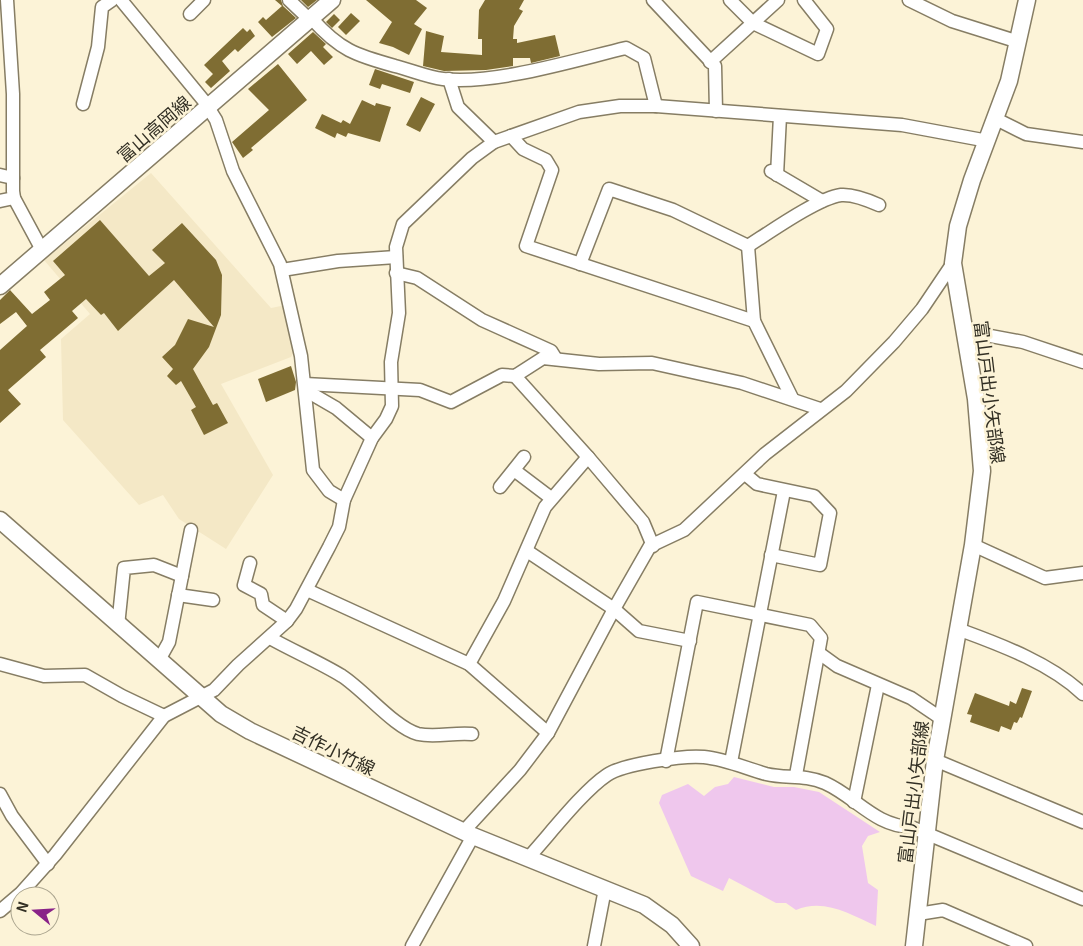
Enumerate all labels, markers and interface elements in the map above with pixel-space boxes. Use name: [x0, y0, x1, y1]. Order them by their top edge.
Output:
street label: 富山高岡線: [111, 89, 195, 167]
street label: 富山戸出小矢部線: [969, 319, 1013, 465]
street label: 吉作小竹線: [288, 718, 380, 780]
street label: 富山戸出小矢部線: [890, 719, 934, 865]
north arrow: [10, 886, 60, 936]
text: N: [11, 899, 33, 915]

